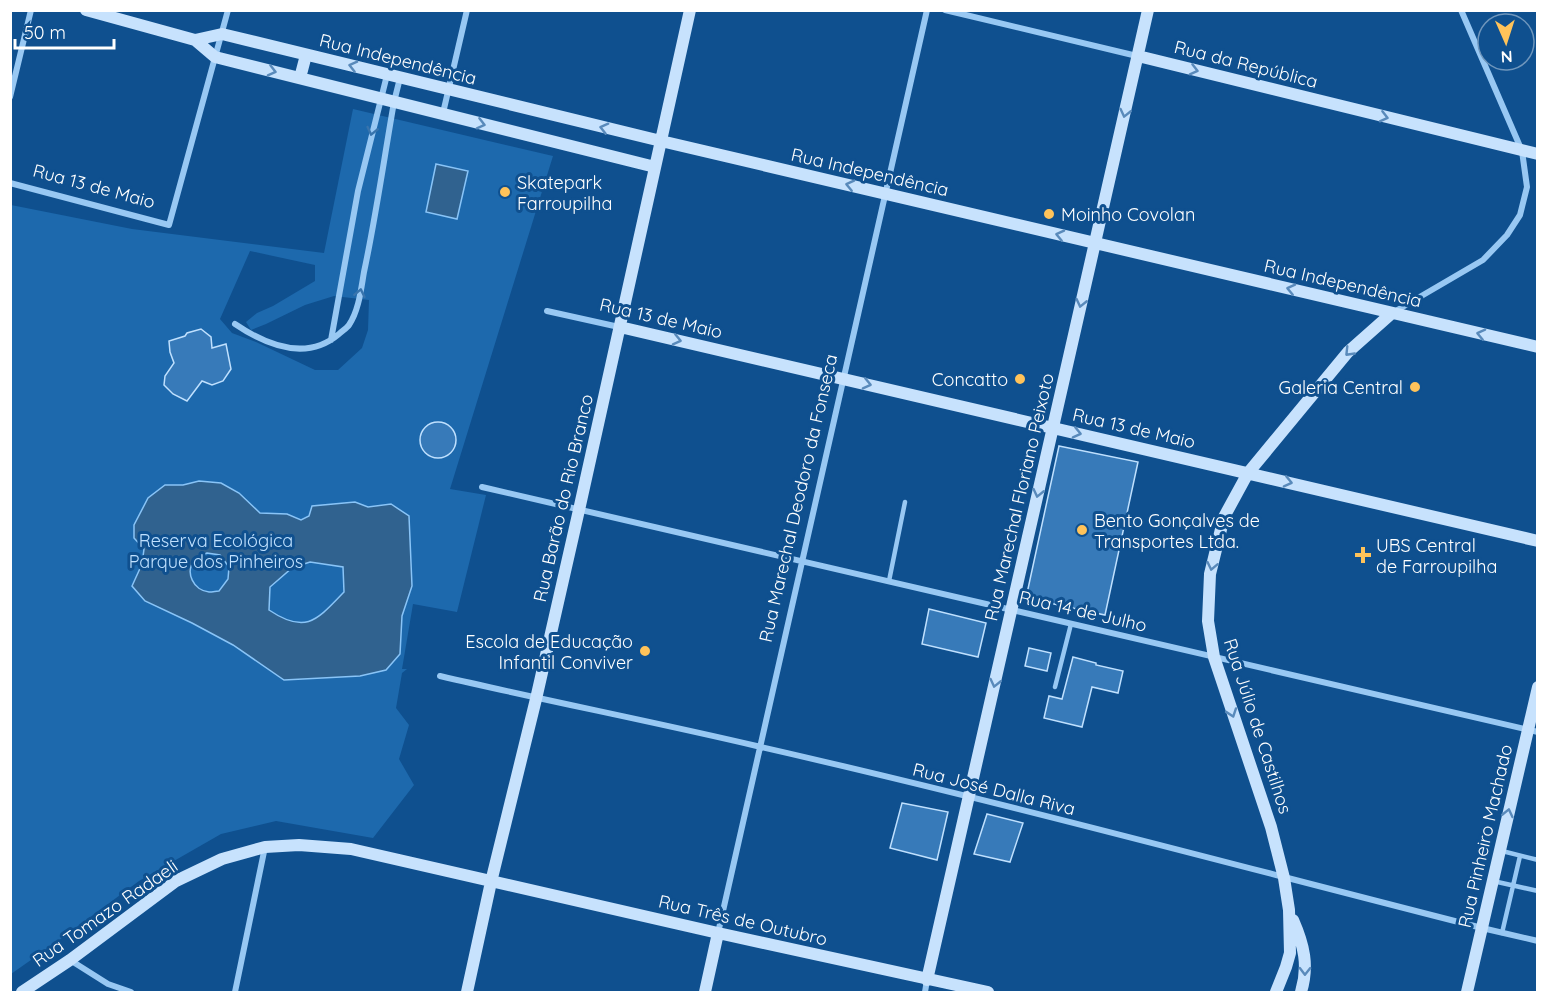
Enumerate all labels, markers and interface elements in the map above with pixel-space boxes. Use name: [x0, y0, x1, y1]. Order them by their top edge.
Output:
scale bar: [15, 12, 114, 50]
north arrow: [1476, 12, 1536, 72]
text: 50 m: [24, 21, 66, 44]
street label: Rua Independência: [317, 28, 479, 90]
street label: Rua da República: [1172, 35, 1320, 93]
text: N: [1500, 47, 1513, 67]
one-way arrow: [349, 61, 359, 74]
one-way arrow: [1189, 62, 1199, 75]
one-way arrow: [267, 64, 277, 77]
one-way arrow: [1119, 108, 1132, 118]
one-way arrow: [1379, 109, 1389, 122]
one-way arrow: [476, 116, 486, 129]
one-way arrow: [599, 122, 609, 135]
one-way arrow: [367, 126, 380, 136]
street label: Rua Independência: [789, 143, 951, 201]
street label: Rua 13 de Maio: [30, 159, 158, 213]
place label: Skatepark Farroupilha: [517, 171, 612, 215]
one-way arrow: [845, 180, 855, 193]
marker: Skatepark Farroupilha: [498, 185, 512, 199]
place label: Moinho Covolan: [1061, 203, 1195, 226]
marker: Moinho Covolan: [1042, 207, 1056, 221]
one-way arrow: [1055, 229, 1065, 242]
street label: Rua Independência: [1262, 254, 1424, 312]
one-way arrow: [1286, 283, 1296, 296]
one-way arrow: [353, 288, 366, 298]
street label: Rua 13 de Maio: [597, 293, 725, 343]
one-way arrow: [1076, 298, 1089, 308]
one-way arrow: [1476, 328, 1486, 341]
one-way arrow: [672, 333, 682, 346]
one-way arrow: [1346, 345, 1357, 356]
street label: Rua Marechal Deodoro da Fonseca: [754, 352, 842, 644]
place label: Concatto: [932, 368, 1008, 391]
street label: Rua Marechal Floriano Peixoto: [979, 371, 1059, 623]
marker: Concatto: [1013, 372, 1027, 386]
place label: Galeria Central: [1278, 376, 1403, 399]
one-way arrow: [862, 377, 872, 390]
marker: Galeria Central: [1408, 380, 1422, 394]
street label: Rua Barão do Rio Branco: [528, 392, 598, 604]
street label: Rua 13 de Maio: [1070, 403, 1198, 453]
one-way arrow: [1072, 426, 1082, 439]
one-way arrow: [1282, 475, 1292, 488]
one-way arrow: [1032, 488, 1045, 498]
place label: Bento Gonçalves de Transportes Ltda.: [1094, 509, 1260, 553]
marker: Bento Gonçalves de Transportes Ltda.: [1075, 523, 1089, 537]
park label: Reserva Ecológica Parque dos Pinheiros: [129, 529, 303, 573]
place label: UBS Central de Farroupilha: [1376, 534, 1497, 578]
marker: UBS Central de Farroupilha: [1354, 546, 1372, 564]
one-way arrow: [1207, 561, 1220, 571]
street label: Rua 14 de Julho: [1017, 585, 1149, 637]
place label: Escola de Educação Infantil Conviver: [465, 630, 633, 674]
street label: Rua Júlio de Castilhos: [1219, 635, 1297, 817]
marker: Escola de Educação Infantil Conviver: [638, 644, 652, 658]
one-way arrow: [989, 678, 1002, 688]
one-way arrow: [1225, 707, 1238, 718]
street label: Rua Pinheiro Machado: [1453, 742, 1517, 930]
street label: Rua José Dalla Riva: [910, 758, 1078, 820]
one-way arrow: [1501, 808, 1514, 818]
street label: Rua Tomazo Radaeli: [28, 854, 182, 972]
street label: Rua Três de Outubro: [656, 889, 830, 951]
one-way arrow: [1299, 967, 1311, 976]

